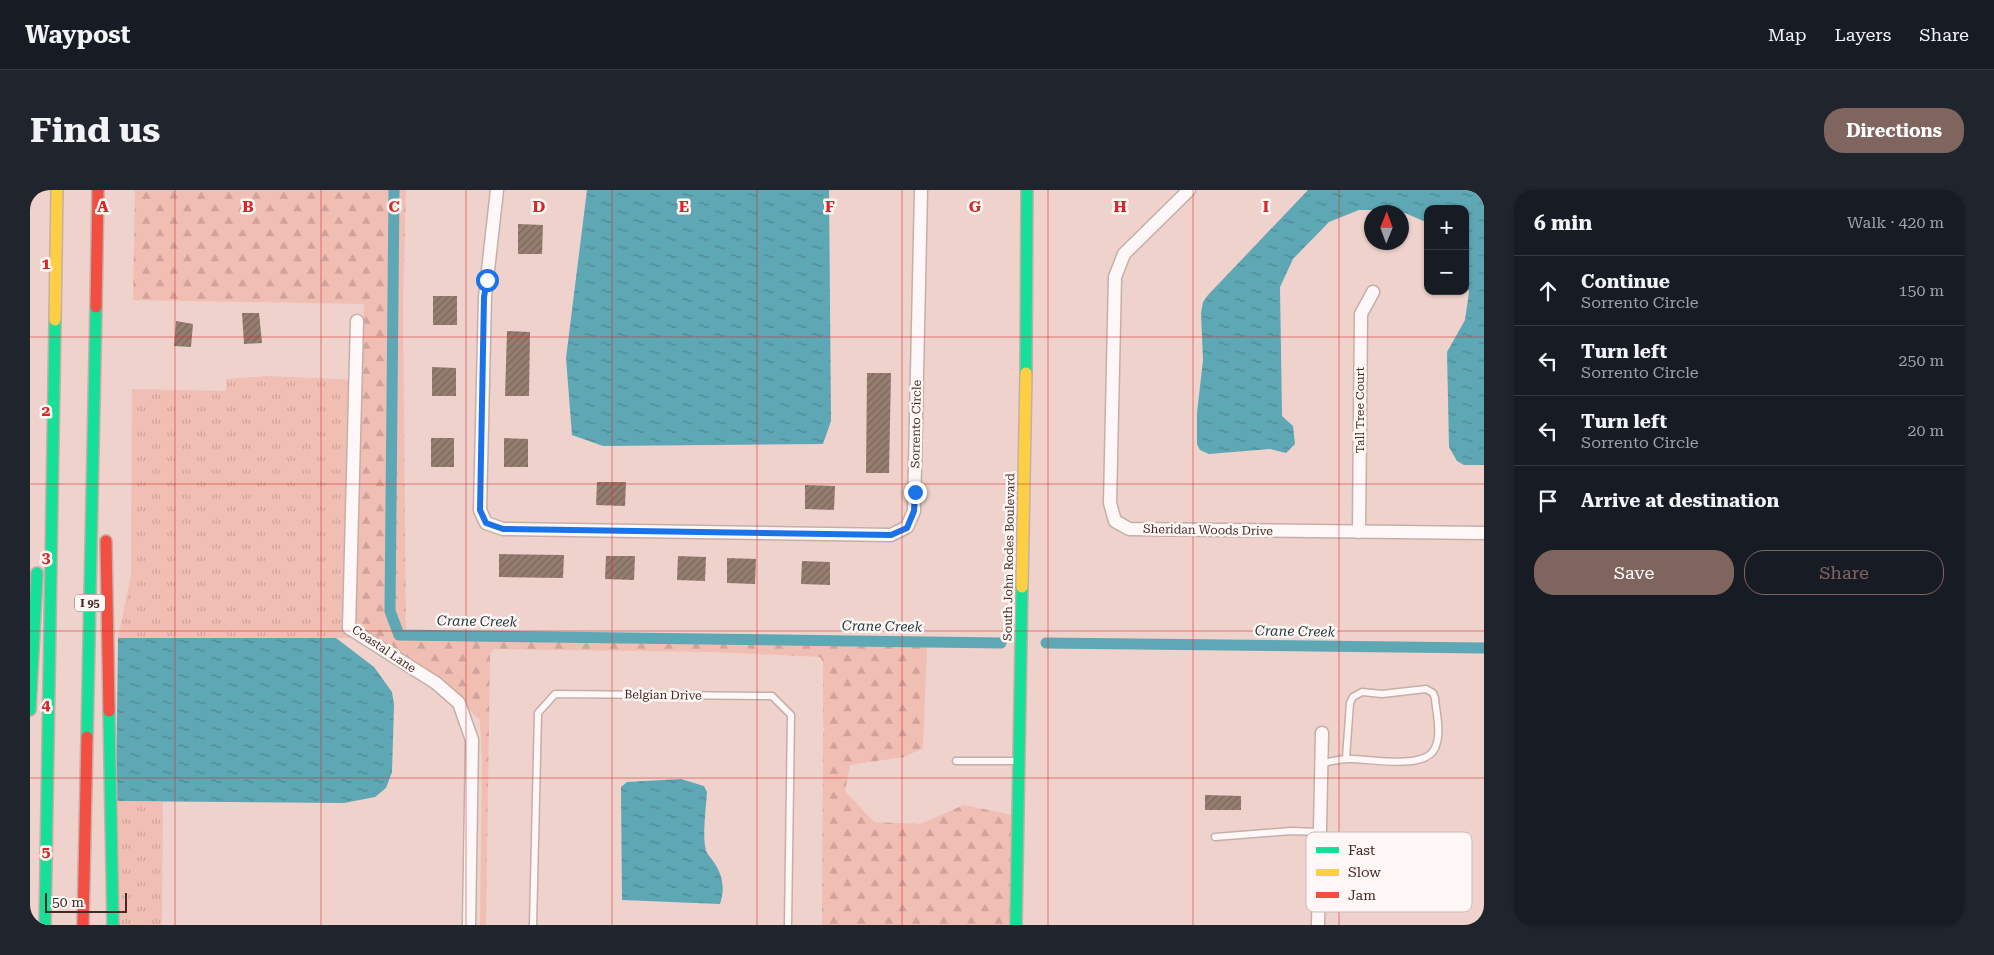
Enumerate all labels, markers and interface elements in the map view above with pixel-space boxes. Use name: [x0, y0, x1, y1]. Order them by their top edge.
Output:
text: Waypost: [25, 21, 130, 49]
text: Map: [1768, 24, 1807, 45]
text: Layers: [1835, 24, 1891, 45]
text: Share: [1919, 24, 1969, 45]
button: Directions: [1824, 108, 1964, 153]
text: Find us: [30, 110, 160, 151]
text: A: [97, 197, 109, 216]
text: B: [242, 197, 254, 216]
text: C: [388, 197, 400, 216]
text: D: [533, 197, 546, 216]
text: E: [679, 197, 689, 216]
text: F: [825, 197, 835, 216]
text: G: [969, 197, 982, 216]
text: H: [1113, 197, 1127, 216]
text: I: [1263, 197, 1269, 216]
north arrow: [1364, 205, 1409, 250]
map controls: [1424, 205, 1469, 295]
button: +: [1424, 205, 1469, 250]
text: 6 min: [1534, 211, 1592, 235]
text: Walk · 420 m: [1847, 213, 1944, 232]
button: −: [1424, 250, 1469, 295]
text: 1: [42, 254, 51, 273]
route start: [476, 269, 499, 292]
text: Continue: [1581, 270, 1670, 293]
icon: ahead: [1534, 277, 1562, 305]
text: 150 m: [1898, 281, 1944, 300]
text: Sorrento Circle: [1581, 293, 1699, 312]
text: Turn left: [1581, 340, 1667, 363]
icon: left: [1534, 347, 1562, 375]
text: 250 m: [1898, 351, 1944, 370]
text: Sorrento Circle: [1581, 363, 1699, 382]
street label: Tall Tree Court: [1353, 366, 1367, 453]
street label: Sorrento Circle: [908, 379, 924, 468]
text: 2: [42, 401, 51, 420]
text: Turn left: [1581, 410, 1667, 433]
icon: left: [1534, 417, 1562, 445]
text: 20 m: [1907, 421, 1944, 440]
text: Sorrento Circle: [1581, 433, 1699, 452]
street label: South John Rodes Boulevard: [1001, 473, 1017, 641]
route end: [904, 481, 927, 504]
icon: arrive: [1534, 487, 1562, 515]
text: Arrive at destination: [1581, 489, 1779, 512]
street label: Sheridan Woods Drive: [1143, 522, 1273, 538]
text: 3: [42, 548, 51, 567]
button: Save: [1534, 550, 1734, 595]
button: Share: [1744, 550, 1944, 595]
road number: I 95: [75, 594, 105, 612]
water label: Crane Creek: [437, 612, 518, 630]
water label: Crane Creek: [842, 617, 923, 635]
street label: Coastal Lane: [349, 622, 419, 676]
water label: Crane Creek: [1255, 622, 1336, 640]
street label: Belgian Drive: [624, 687, 702, 703]
text: 4: [42, 695, 51, 714]
legend: [1306, 832, 1472, 912]
text: 5: [42, 842, 51, 861]
text: Fast: [1348, 842, 1375, 858]
text: Slow: [1348, 864, 1381, 880]
text: Jam: [1348, 887, 1376, 903]
scale bar: [45, 890, 128, 913]
text: 50 m: [52, 894, 84, 910]

